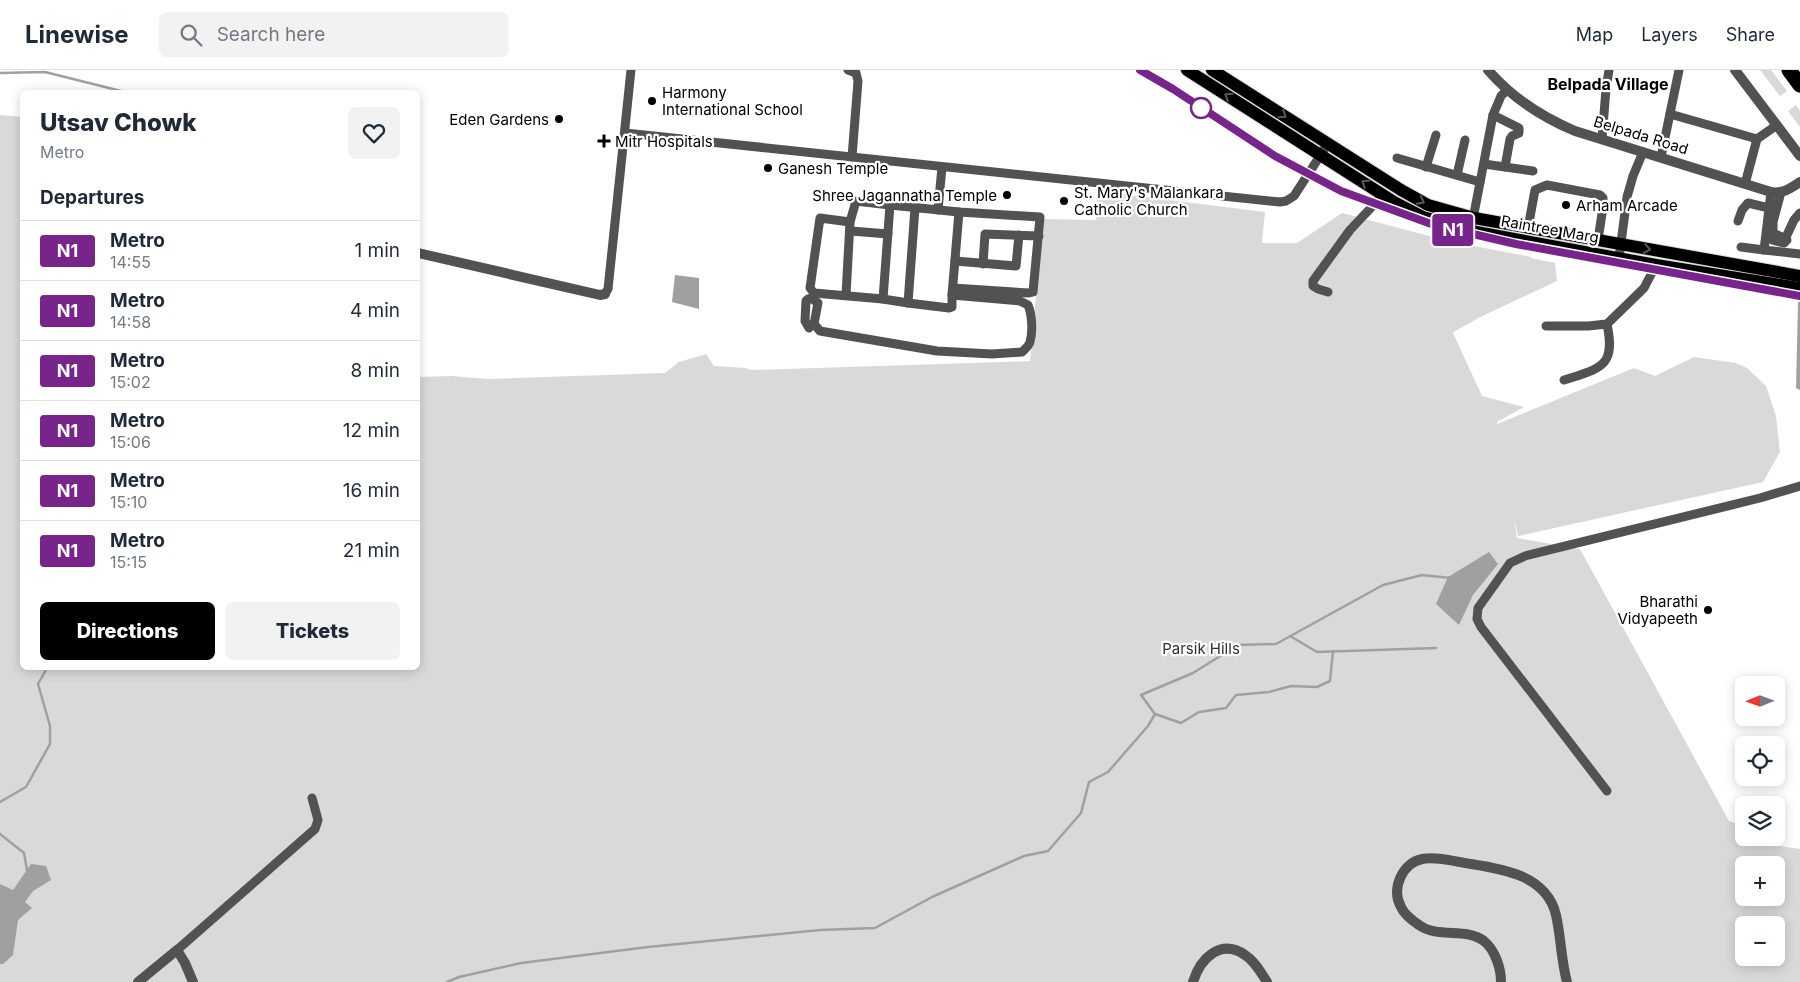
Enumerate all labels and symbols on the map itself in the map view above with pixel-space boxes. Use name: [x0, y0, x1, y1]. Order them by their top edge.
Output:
district label: Belpada Village: [1547, 74, 1669, 94]
place label: Harmony International School: [662, 83, 803, 119]
one-way arrow: [1224, 93, 1233, 103]
marker: Harmony International School: [646, 95, 658, 107]
unlabelled marker: [1190, 97, 1212, 119]
one-way arrow: [1277, 109, 1286, 118]
place label: Eden Gardens: [449, 110, 549, 129]
street label: Belpada Road: [1591, 112, 1691, 158]
marker: Eden Gardens: [553, 113, 565, 125]
place label: Mitr Hospitals: [615, 132, 713, 151]
marker: Mitr Hospitals: [597, 134, 611, 148]
place label: Ganesh Temple: [778, 159, 888, 178]
marker: Ganesh Temple: [762, 162, 774, 174]
one-way arrow: [1361, 180, 1370, 190]
place label: St. Mary's Malankara Catholic Church: [1074, 183, 1224, 219]
place label: Shree Jagannatha Temple: [812, 186, 997, 205]
marker: Shree Jagannatha Temple: [1001, 189, 1013, 201]
marker: St. Mary's Malankara Catholic Church: [1058, 195, 1070, 207]
one-way arrow: [1415, 195, 1424, 205]
place label: Arham Arcade: [1576, 196, 1678, 215]
marker: Arham Arcade: [1560, 199, 1572, 211]
street label: Raintree Marg: [1500, 211, 1600, 247]
line badge: N1: [1430, 214, 1476, 246]
one-way arrow: [1643, 243, 1652, 253]
place label: Bharathi Vidyapeeth: [1618, 592, 1698, 628]
marker: Bharathi Vidyapeeth: [1702, 604, 1714, 616]
park label: Parsik Hills: [1162, 639, 1240, 658]
north arrow: [1735, 676, 1785, 726]

